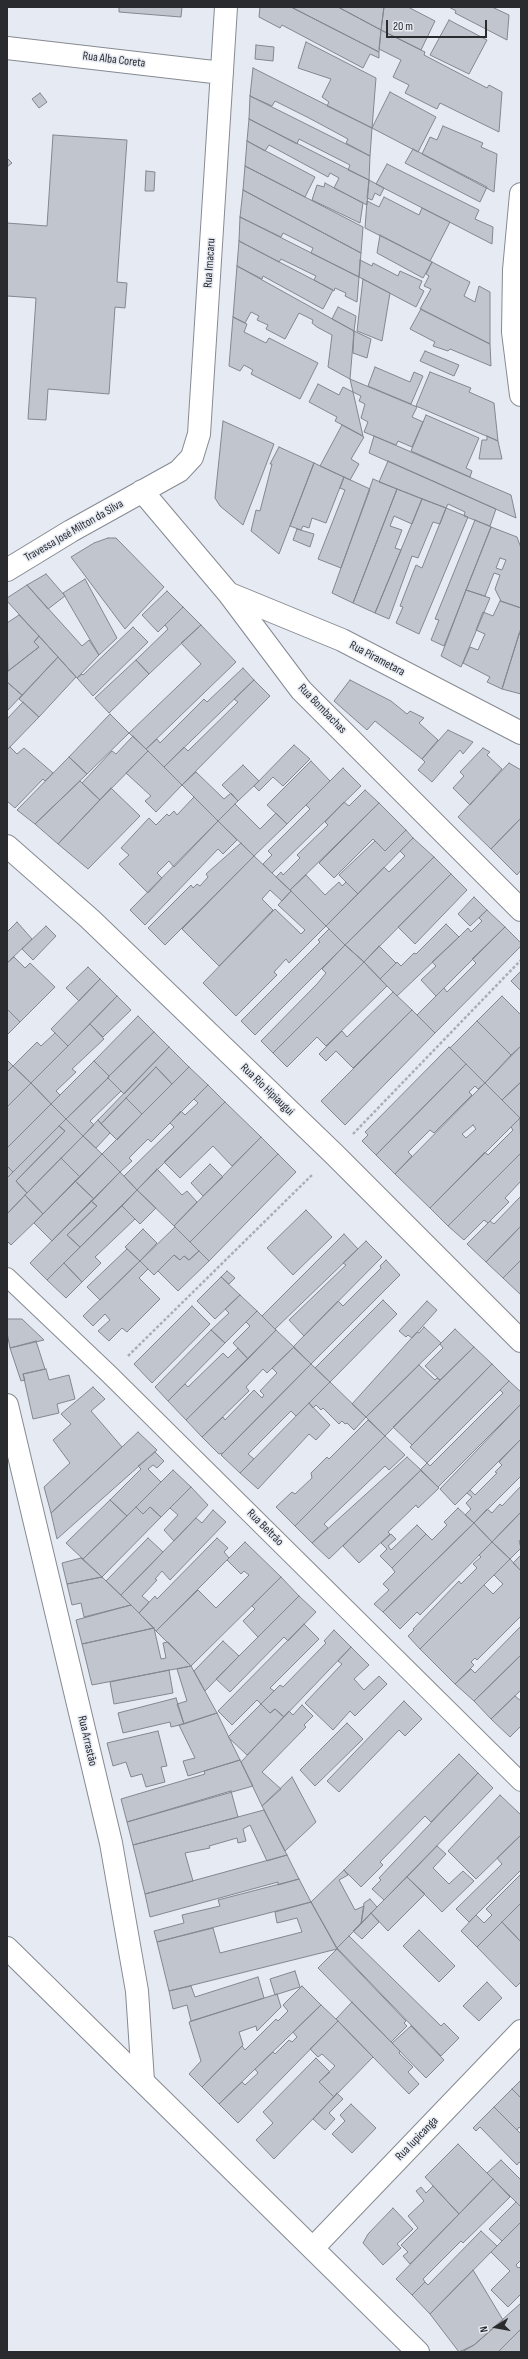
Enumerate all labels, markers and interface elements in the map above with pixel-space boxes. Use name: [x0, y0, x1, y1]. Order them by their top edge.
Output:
scale bar: [388, 12, 489, 38]
text: 20 m: [393, 19, 413, 34]
street label: Rua Alba Coreta: [82, 49, 146, 71]
street label: Rua Imacaru: [201, 238, 219, 288]
street label: Travessa José Milton da Silva: [22, 497, 126, 565]
street label: Rua Pirametara: [347, 638, 407, 680]
street label: Rua Bombachas: [295, 681, 349, 737]
street label: Rua Rio Hipiaugui: [237, 1061, 297, 1119]
street label: Rua Beltrão: [244, 1507, 286, 1549]
street label: Rua Arrastão: [74, 1714, 100, 1768]
street label: Rua Iupicanga: [393, 2114, 441, 2164]
north arrow: [476, 2307, 516, 2347]
text: N: [477, 2325, 491, 2334]

